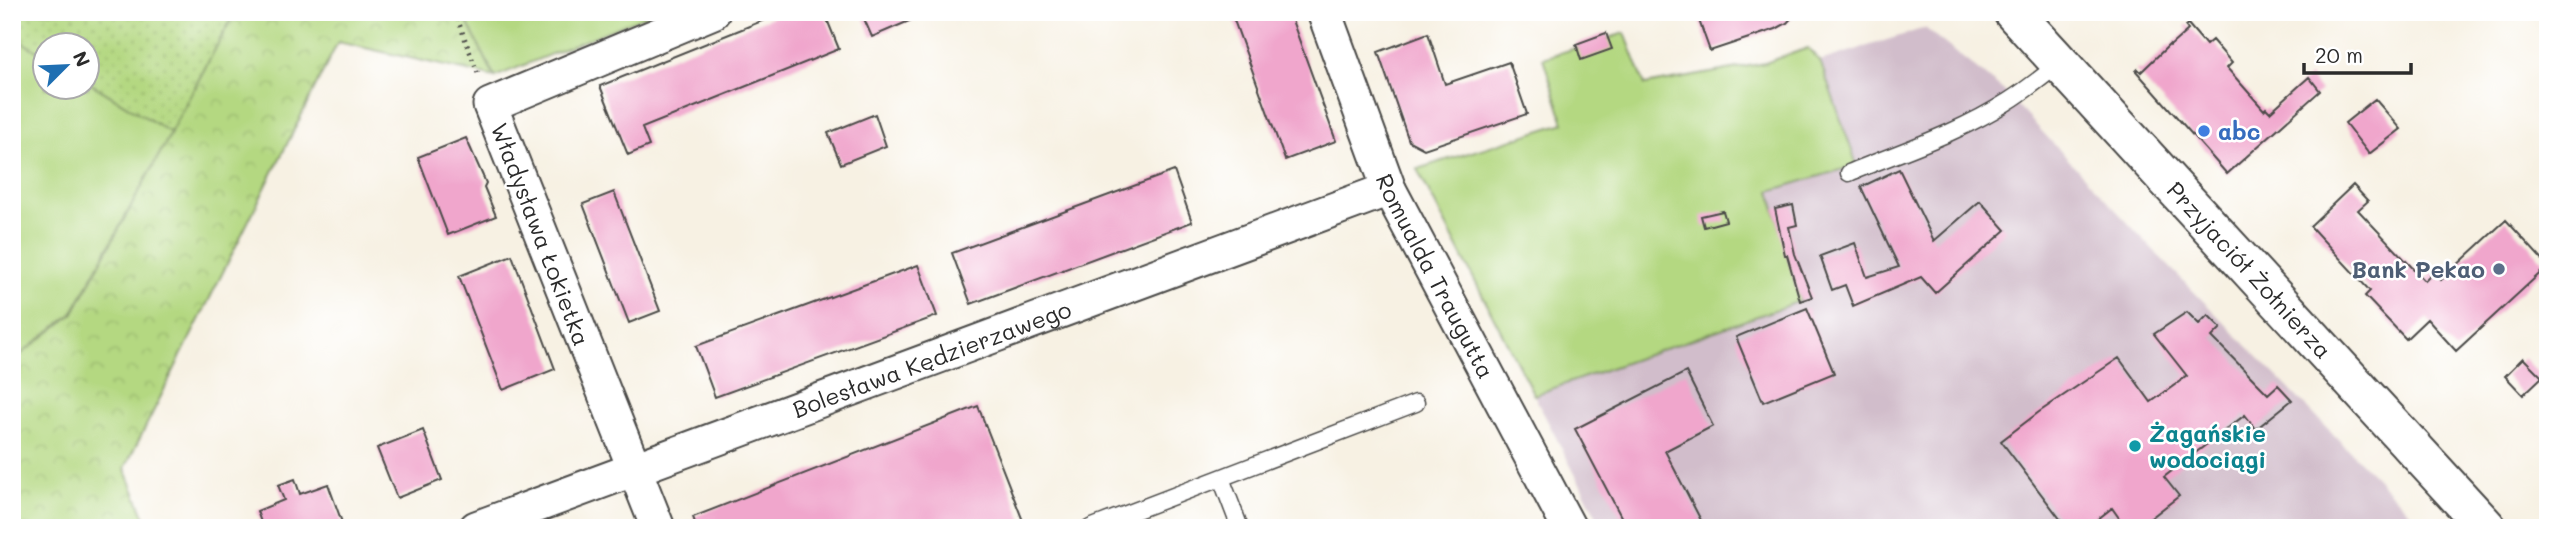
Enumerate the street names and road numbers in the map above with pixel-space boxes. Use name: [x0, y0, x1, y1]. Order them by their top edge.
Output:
street label: Władysława Łokietka: [485, 118, 597, 350]
street label: Romualda Traugutta: [1370, 169, 1502, 383]
street label: Przyjaciół Żołnierza: [2161, 175, 2339, 365]
street label: Bolesława Kędzierzawego: [788, 293, 1075, 424]

